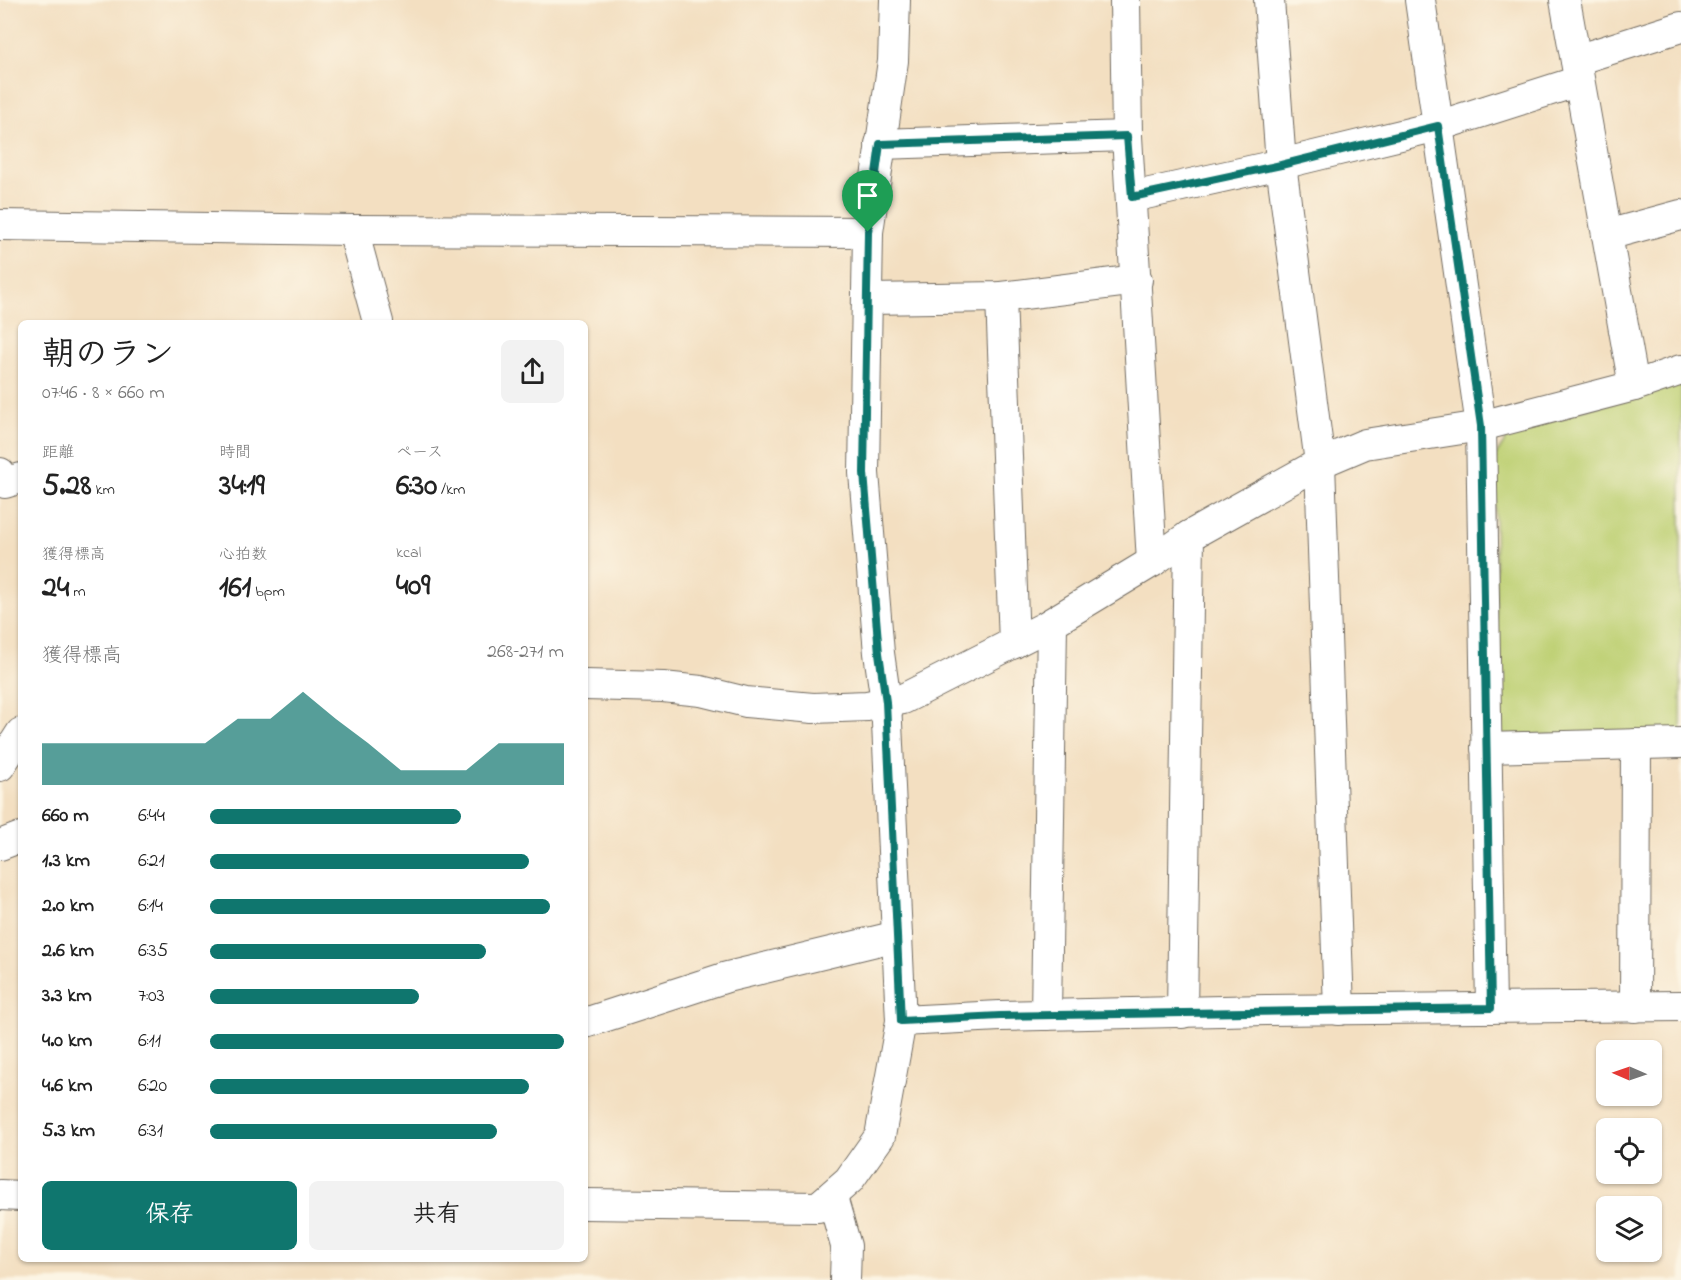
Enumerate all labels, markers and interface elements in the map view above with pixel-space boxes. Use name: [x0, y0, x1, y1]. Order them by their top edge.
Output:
pin: [842, 170, 893, 232]
icon: arrive: [851, 179, 884, 212]
text: 朝のラン: [42, 332, 174, 380]
button: share: [501, 340, 564, 403]
text: 07:46 · 8 × 660 m: [42, 379, 165, 408]
text: 距離: [42, 441, 74, 465]
text: 時間: [219, 441, 251, 465]
text: ペース: [396, 441, 443, 465]
text: 5.28: [42, 465, 91, 509]
text: 34:19: [219, 465, 265, 509]
text: 6:30: [396, 465, 437, 509]
text: km: [91, 478, 115, 502]
text: /km: [437, 478, 466, 502]
text: kcal: [396, 541, 421, 565]
text: 獲得標高: [42, 543, 106, 567]
text: 心拍数: [219, 543, 267, 567]
text: 409: [396, 565, 430, 609]
text: 24: [42, 567, 69, 611]
text: 161: [219, 567, 251, 611]
text: m: [69, 580, 86, 604]
text: bpm: [251, 580, 285, 604]
text: 268–271 m: [487, 638, 564, 667]
text: 獲得標高: [42, 642, 122, 671]
text: 660 m: [42, 802, 89, 831]
text: 6:44: [138, 802, 165, 831]
text: 1.3 km: [42, 847, 90, 876]
text: 6:21: [138, 847, 165, 876]
text: 2.0 km: [42, 892, 94, 921]
text: 6:14: [138, 892, 163, 921]
text: 2.6 km: [42, 937, 94, 966]
text: 6:35: [138, 937, 168, 966]
text: 3.3 km: [42, 982, 92, 1011]
text: 7:03: [138, 982, 165, 1011]
text: 4.0 km: [42, 1027, 92, 1056]
text: 6:11: [138, 1027, 161, 1056]
north arrow: [1596, 1040, 1662, 1106]
map controls: [1596, 1040, 1662, 1262]
text: 4.6 km: [42, 1072, 92, 1101]
text: 6:20: [138, 1072, 167, 1101]
text: 5.3 km: [42, 1117, 95, 1146]
text: 6:31: [138, 1117, 163, 1146]
button: locate: [1596, 1118, 1662, 1184]
button: 保存: [42, 1181, 297, 1250]
button: 共有: [309, 1181, 564, 1250]
button: layers: [1596, 1196, 1662, 1262]

